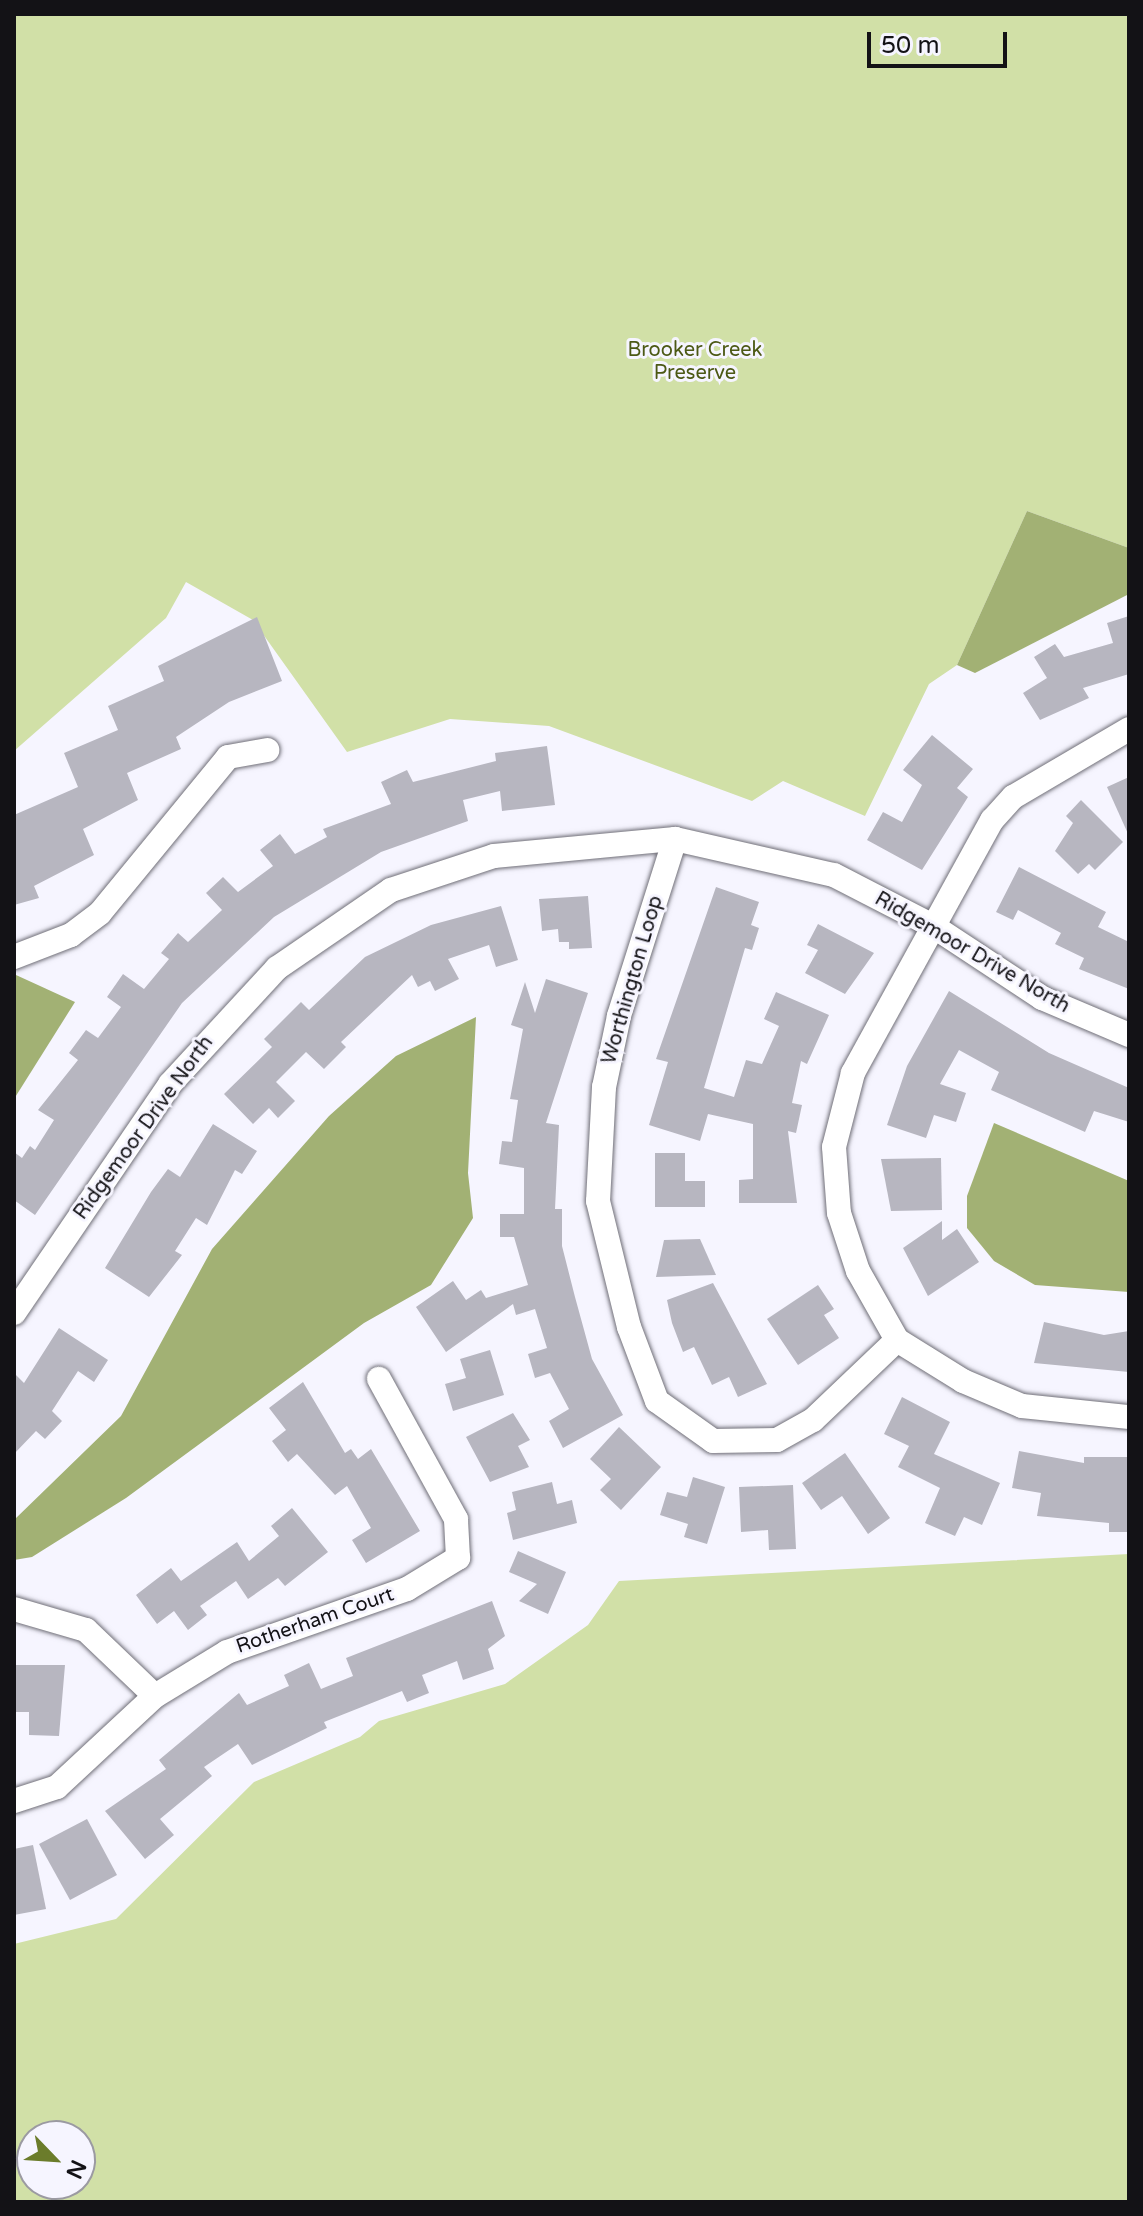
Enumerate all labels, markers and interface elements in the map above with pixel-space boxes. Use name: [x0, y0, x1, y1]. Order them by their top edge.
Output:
scale bar: [871, 16, 1011, 66]
text: 50 m: [881, 31, 939, 60]
park label: Brooker Creek Preserve: [628, 338, 762, 385]
street label: Ridgemoor Drive North: [870, 887, 1074, 1019]
street label: Worthington Loop: [597, 893, 669, 1067]
street label: Ridgemoor Drive North: [69, 1031, 219, 1225]
street label: Rotherham Court: [233, 1583, 397, 1659]
north arrow: [16, 2120, 96, 2200]
text: N: [60, 2156, 91, 2183]

